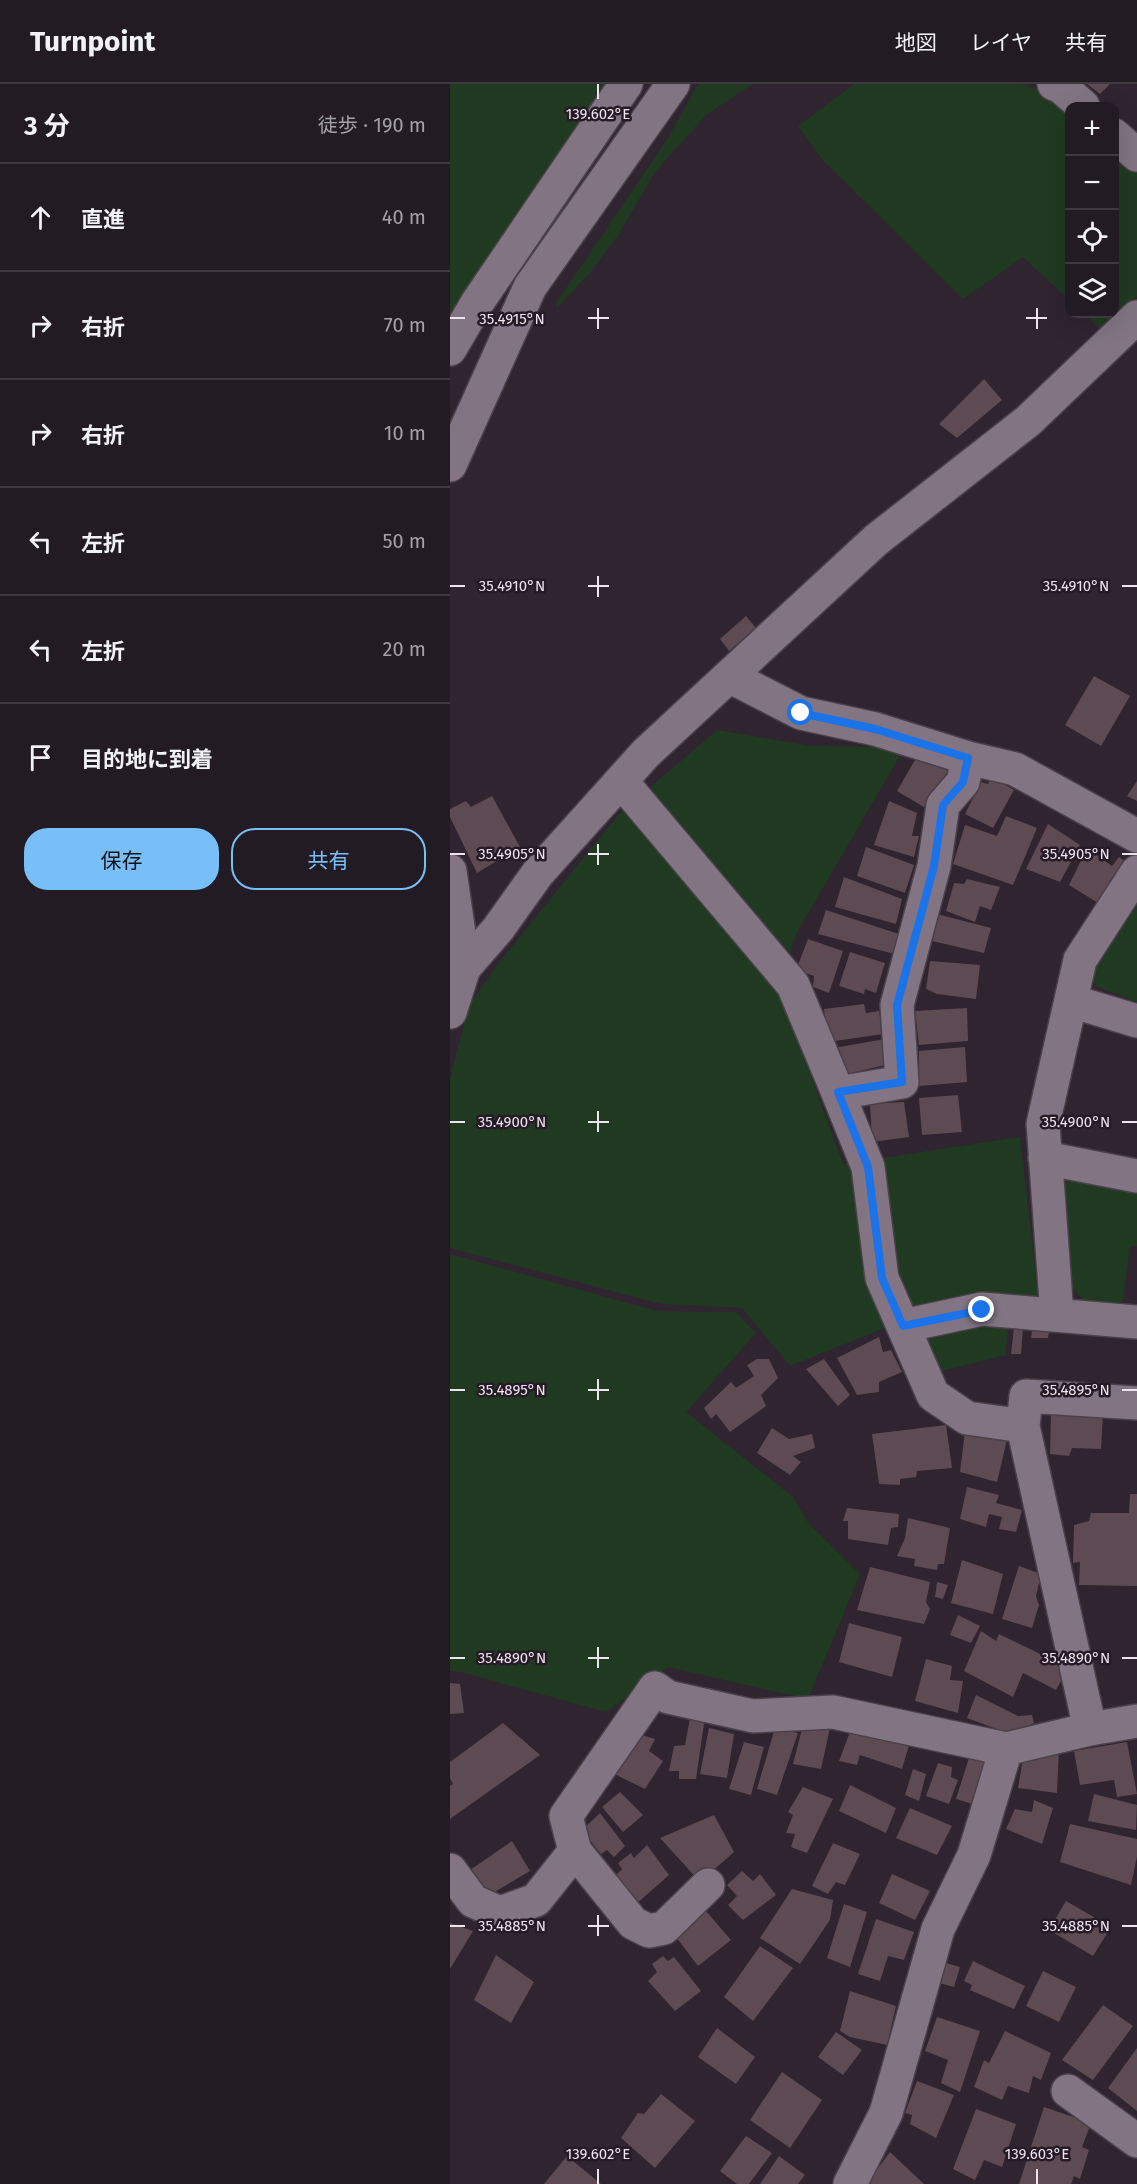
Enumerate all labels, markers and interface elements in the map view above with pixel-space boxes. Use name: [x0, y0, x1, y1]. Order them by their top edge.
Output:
text: Turnpoint: [30, 25, 155, 58]
text: 地図: [895, 30, 937, 56]
text: レイヤ: [970, 30, 1032, 56]
text: 共有: [1065, 30, 1107, 56]
map controls: [1065, 102, 1119, 318]
button: +: [1065, 102, 1119, 156]
text: 139.602°E: [566, 105, 630, 123]
text: 3 分: [24, 111, 70, 142]
text: 徒歩 · 190 m: [318, 113, 426, 137]
button: −: [1065, 156, 1119, 210]
icon: ahead: [24, 201, 57, 234]
text: 40 m: [382, 205, 426, 229]
text: 直進: [81, 206, 125, 233]
button: locate: [1065, 210, 1119, 264]
button: layers: [1065, 264, 1119, 318]
icon: right: [24, 309, 57, 342]
text: 35.4915°N: [479, 310, 545, 328]
text: 70 m: [384, 313, 426, 337]
text: 右折: [81, 314, 125, 341]
icon: right: [24, 417, 57, 450]
text: 10 m: [384, 421, 426, 445]
text: 右折: [81, 422, 125, 449]
icon: left: [24, 525, 57, 558]
text: 50 m: [382, 529, 426, 553]
text: 左折: [81, 530, 125, 557]
text: 35.4910°N: [479, 577, 545, 595]
text: 35.4910°N: [1043, 577, 1109, 595]
icon: left: [24, 633, 57, 666]
text: 20 m: [383, 637, 426, 661]
text: 左折: [81, 638, 125, 665]
route start: [787, 699, 813, 725]
icon: arrive: [24, 741, 57, 774]
text: 目的地に到着: [81, 746, 213, 773]
button: 保存: [24, 828, 219, 890]
button: 共有: [231, 828, 426, 890]
text: 35.4905°N: [478, 845, 546, 863]
text: 35.4905°N: [1042, 845, 1110, 863]
text: 35.4900°N: [478, 1113, 546, 1131]
text: 35.4900°N: [1042, 1113, 1110, 1131]
route end: [968, 1296, 994, 1322]
text: 35.4895°N: [478, 1381, 546, 1399]
text: 35.4895°N: [1042, 1381, 1110, 1399]
text: 35.4890°N: [478, 1649, 546, 1667]
text: 35.4890°N: [1042, 1649, 1110, 1667]
text: 35.4885°N: [478, 1917, 546, 1935]
text: 35.4885°N: [1042, 1917, 1110, 1935]
text: 139.602°E: [566, 2145, 630, 2163]
text: 139.603°E: [1005, 2145, 1069, 2163]

